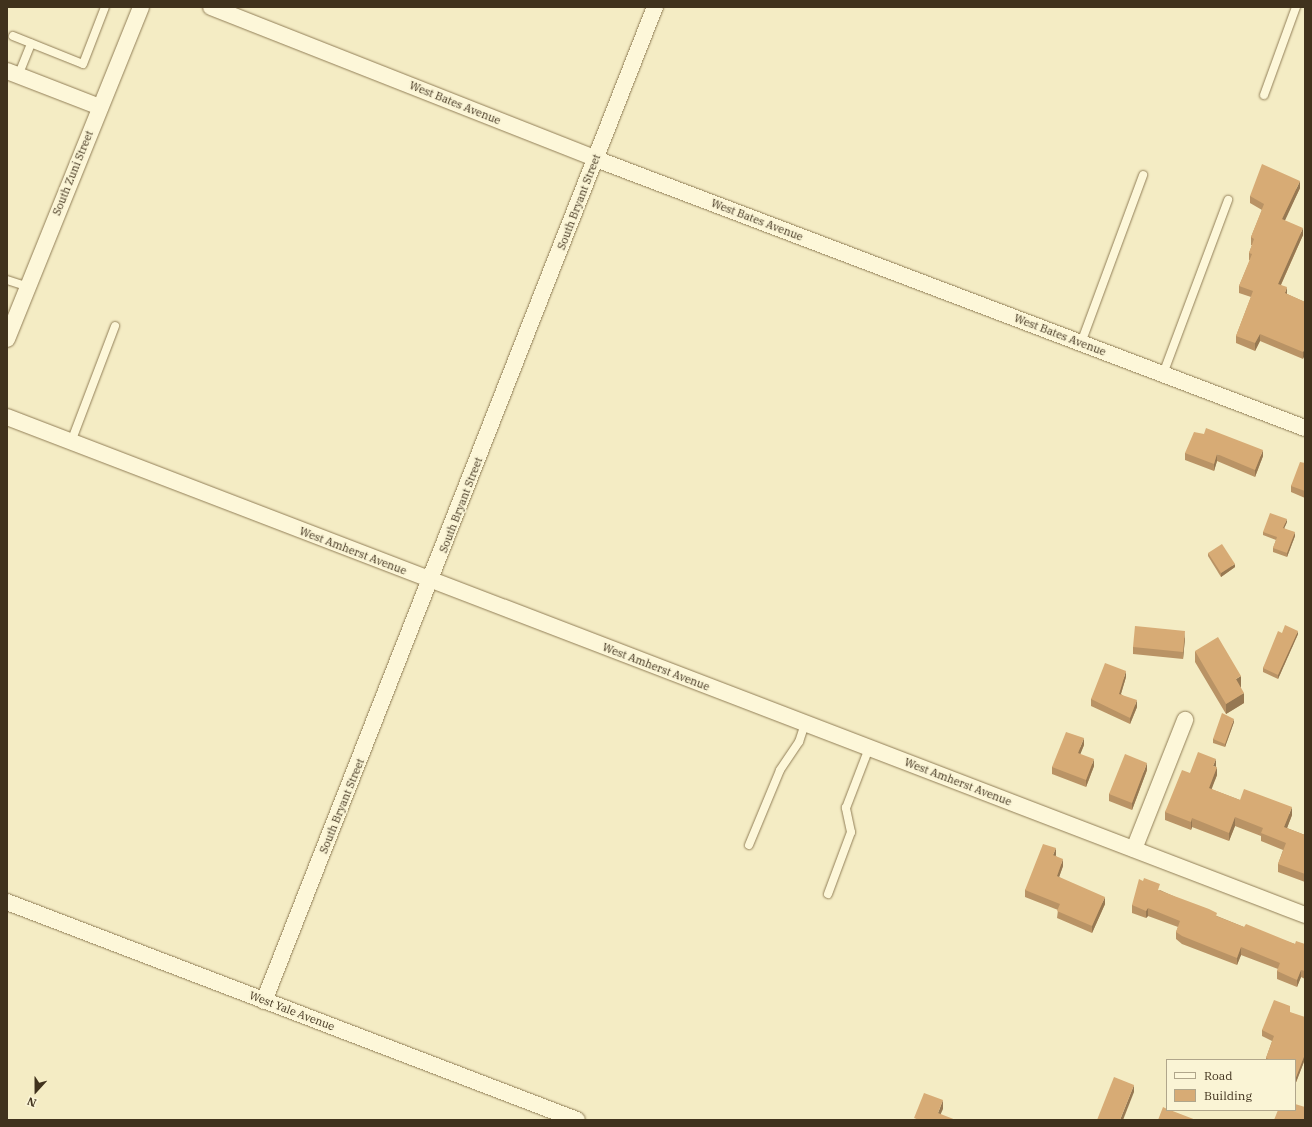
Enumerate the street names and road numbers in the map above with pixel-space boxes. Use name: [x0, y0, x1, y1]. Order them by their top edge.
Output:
street label: West Bates Avenue: [407, 79, 503, 127]
street label: South Zuni Street: [50, 129, 96, 217]
street label: South Bryant Street: [555, 152, 603, 252]
street label: West Bates Avenue: [709, 196, 805, 244]
street label: West Bates Avenue: [1012, 311, 1108, 359]
street label: South Bryant Street: [437, 455, 485, 555]
street label: West Amherst Avenue: [298, 524, 408, 578]
street label: West Amherst Avenue: [601, 640, 711, 694]
street label: West Amherst Avenue: [903, 755, 1013, 809]
street label: South Bryant Street: [317, 756, 367, 856]
street label: West Yale Avenue: [247, 989, 337, 1033]

